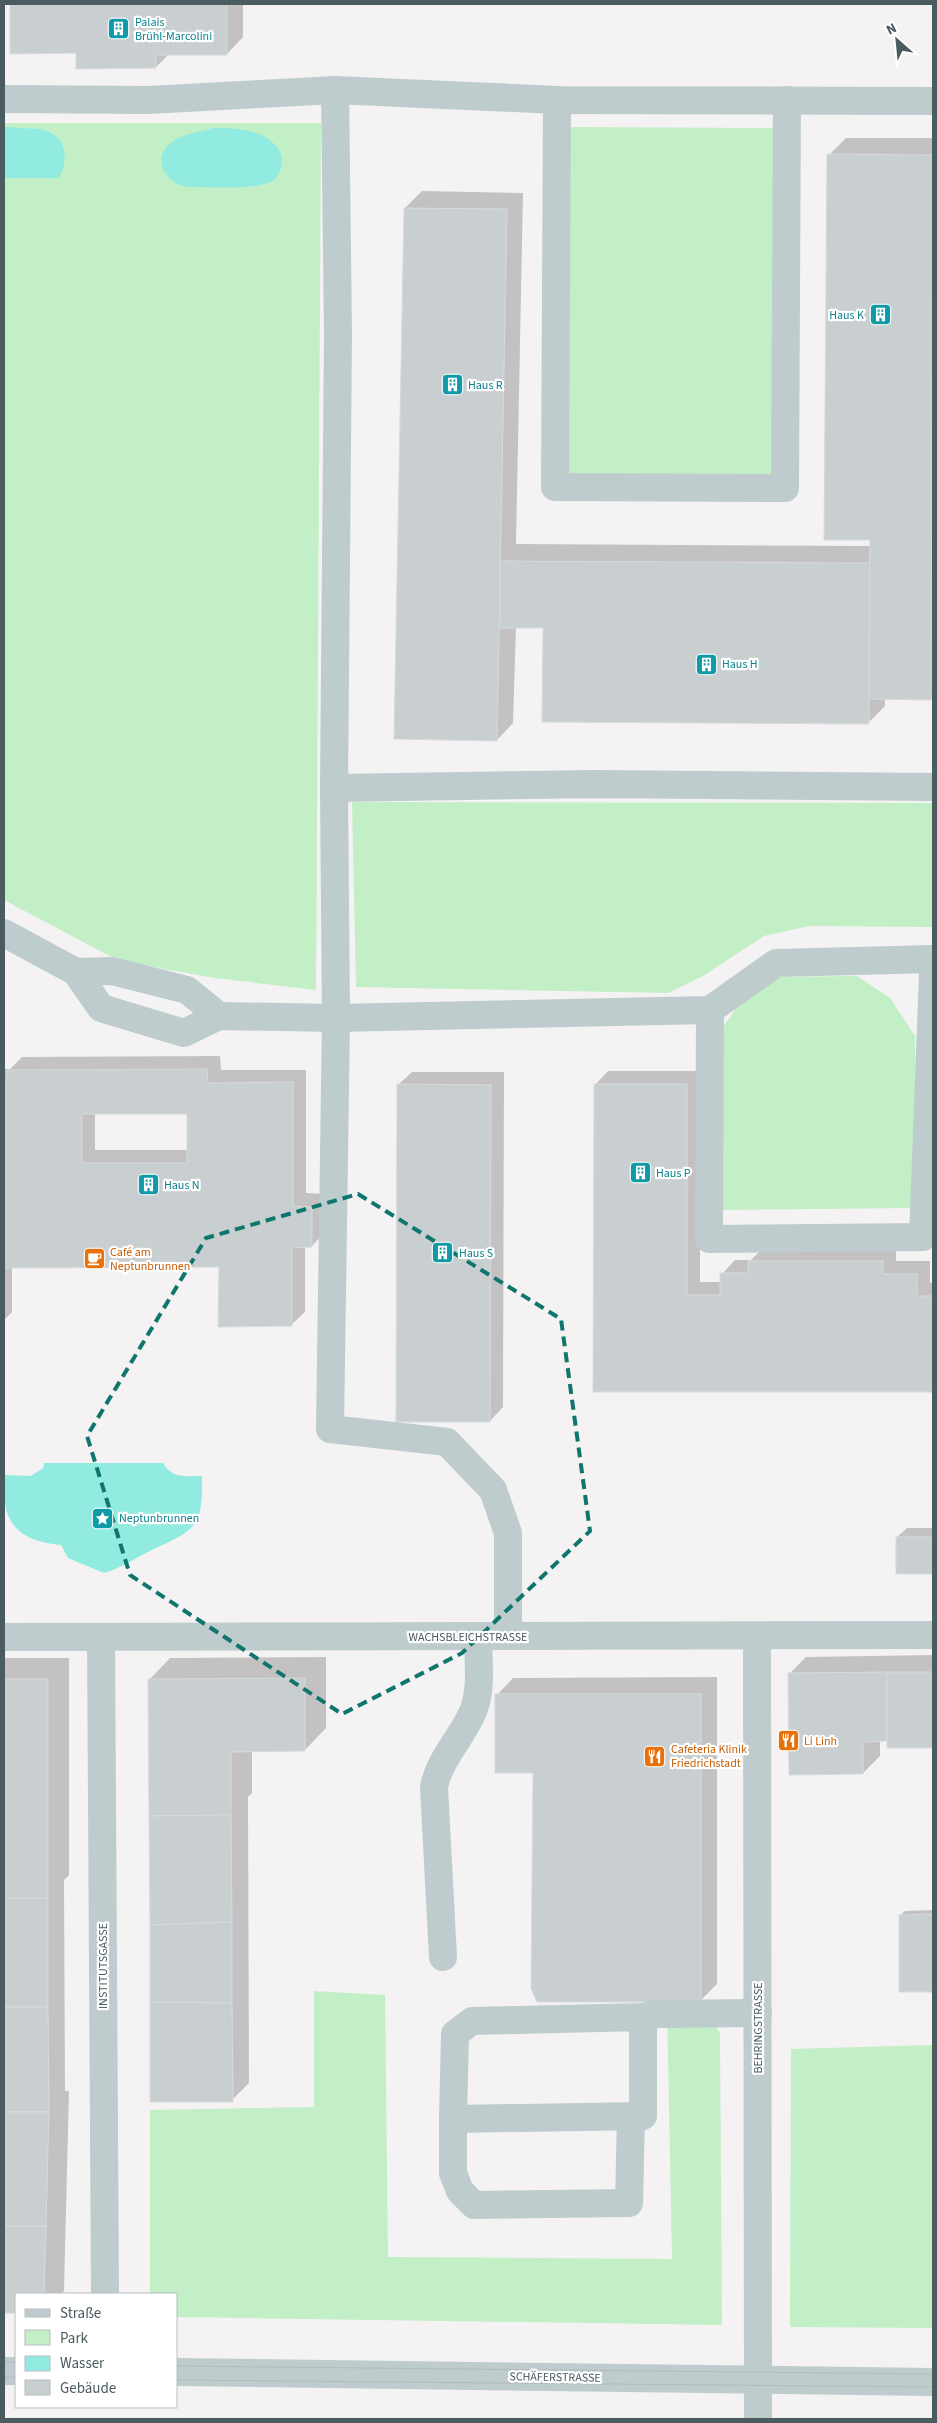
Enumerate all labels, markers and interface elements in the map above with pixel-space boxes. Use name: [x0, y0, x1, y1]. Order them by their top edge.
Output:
place label: Palais Brühl-Marcolini: [135, 14, 212, 45]
north arrow: [872, 15, 922, 65]
building icon: Palais Brühl-Marcolini: [107, 17, 131, 41]
text: N: [883, 18, 900, 40]
building icon: Haus K: [868, 303, 892, 327]
place label: Haus K: [829, 307, 864, 324]
building icon: Haus R: [440, 373, 464, 397]
place label: Haus R: [468, 377, 503, 394]
building icon: Haus H: [694, 652, 718, 676]
place label: Haus H: [722, 656, 758, 673]
building icon: Haus P: [628, 1161, 652, 1185]
place label: Haus P: [656, 1165, 691, 1182]
building icon: Haus N: [136, 1173, 160, 1197]
place label: Haus N: [164, 1177, 200, 1194]
building icon: Haus S: [431, 1241, 455, 1265]
place label: Café am Neptunbrunnen: [110, 1244, 190, 1275]
place label: Haus S: [459, 1245, 493, 1262]
cafe icon: Café am Neptunbrunnen: [82, 1247, 106, 1271]
place icon: Neptunbrunnen: [91, 1506, 115, 1530]
place label: Neptunbrunnen: [119, 1510, 199, 1527]
street label: WACHSBLEICHSTRASSE: [409, 1629, 527, 1646]
restaurant icon: Li Linh: [776, 1729, 800, 1753]
place label: Li Linh: [804, 1733, 837, 1750]
place label: Cafeteria Klinik Friedrichstadt: [671, 1741, 747, 1772]
restaurant icon: Cafeteria Klinik Friedrichstadt: [643, 1744, 667, 1768]
street label: INSTITUTSGASSE: [95, 1923, 112, 2009]
street label: BEHRINGSTRASSE: [750, 1982, 767, 2074]
legend: [15, 2293, 178, 2408]
text: Straße: [60, 2303, 101, 2324]
text: Park: [60, 2328, 89, 2349]
text: Wasser: [60, 2353, 105, 2374]
street label: SCHÄFERSTRASSE: [509, 2368, 601, 2387]
text: Gebäude: [60, 2378, 116, 2399]

